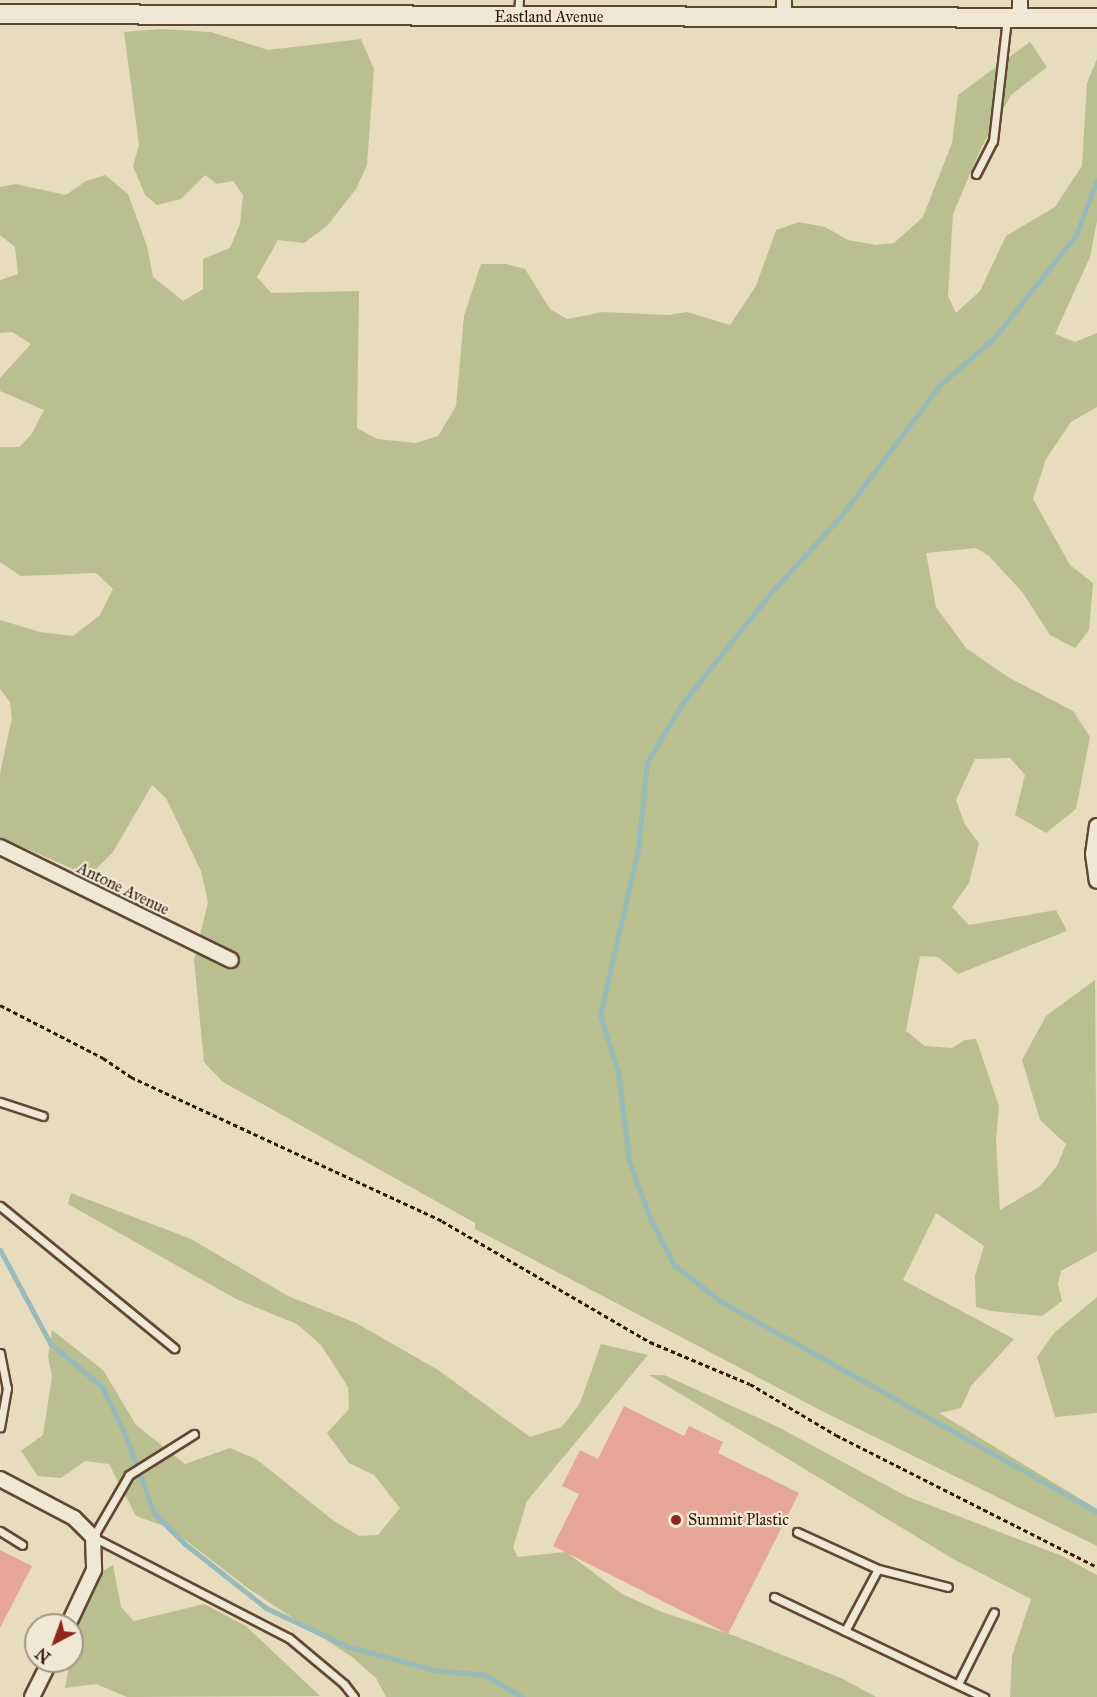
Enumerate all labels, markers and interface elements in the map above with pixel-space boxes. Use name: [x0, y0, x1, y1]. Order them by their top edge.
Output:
street label: Eastland Avenue: [495, 7, 603, 27]
street label: Antone Avenue: [74, 858, 172, 920]
place label: Summit Plastic: [688, 1510, 789, 1530]
marker: Summit Plastic: [669, 1513, 683, 1527]
north arrow: [24, 1613, 84, 1673]
text: N: [32, 1644, 55, 1667]

